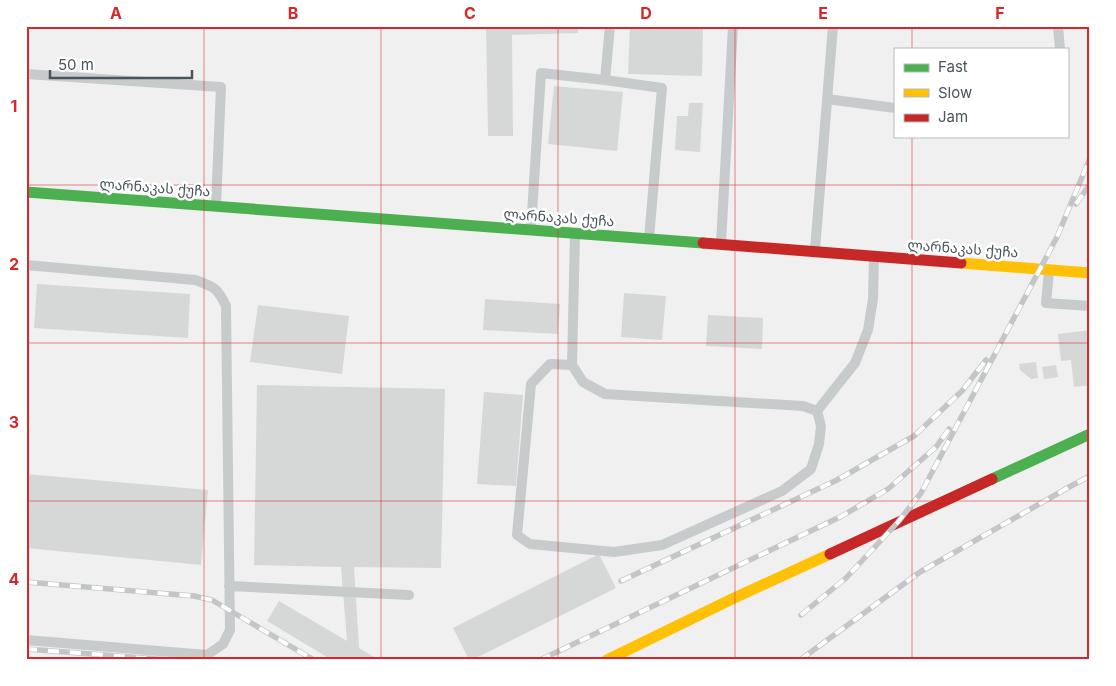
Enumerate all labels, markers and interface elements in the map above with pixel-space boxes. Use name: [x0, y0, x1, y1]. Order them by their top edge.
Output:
text: A: [110, 3, 122, 23]
text: B: [288, 3, 298, 23]
text: C: [464, 3, 476, 23]
text: D: [640, 3, 652, 23]
text: E: [818, 3, 828, 23]
text: F: [995, 3, 1005, 23]
scale bar: [50, 48, 192, 80]
legend: [894, 48, 1068, 138]
text: 50 m: [58, 55, 94, 74]
text: Fast: [938, 57, 968, 76]
text: Slow: [938, 83, 972, 102]
text: 1: [11, 96, 17, 116]
text: Jam: [938, 107, 968, 126]
street label: ლარნაკას ქუჩა: [99, 175, 211, 200]
street label: ლარნაკას ქუჩა: [503, 205, 615, 230]
street label: ლარნაკას ქუჩა: [907, 236, 1019, 261]
text: 2: [9, 254, 19, 274]
text: 3: [9, 412, 19, 432]
text: 4: [9, 569, 20, 589]

